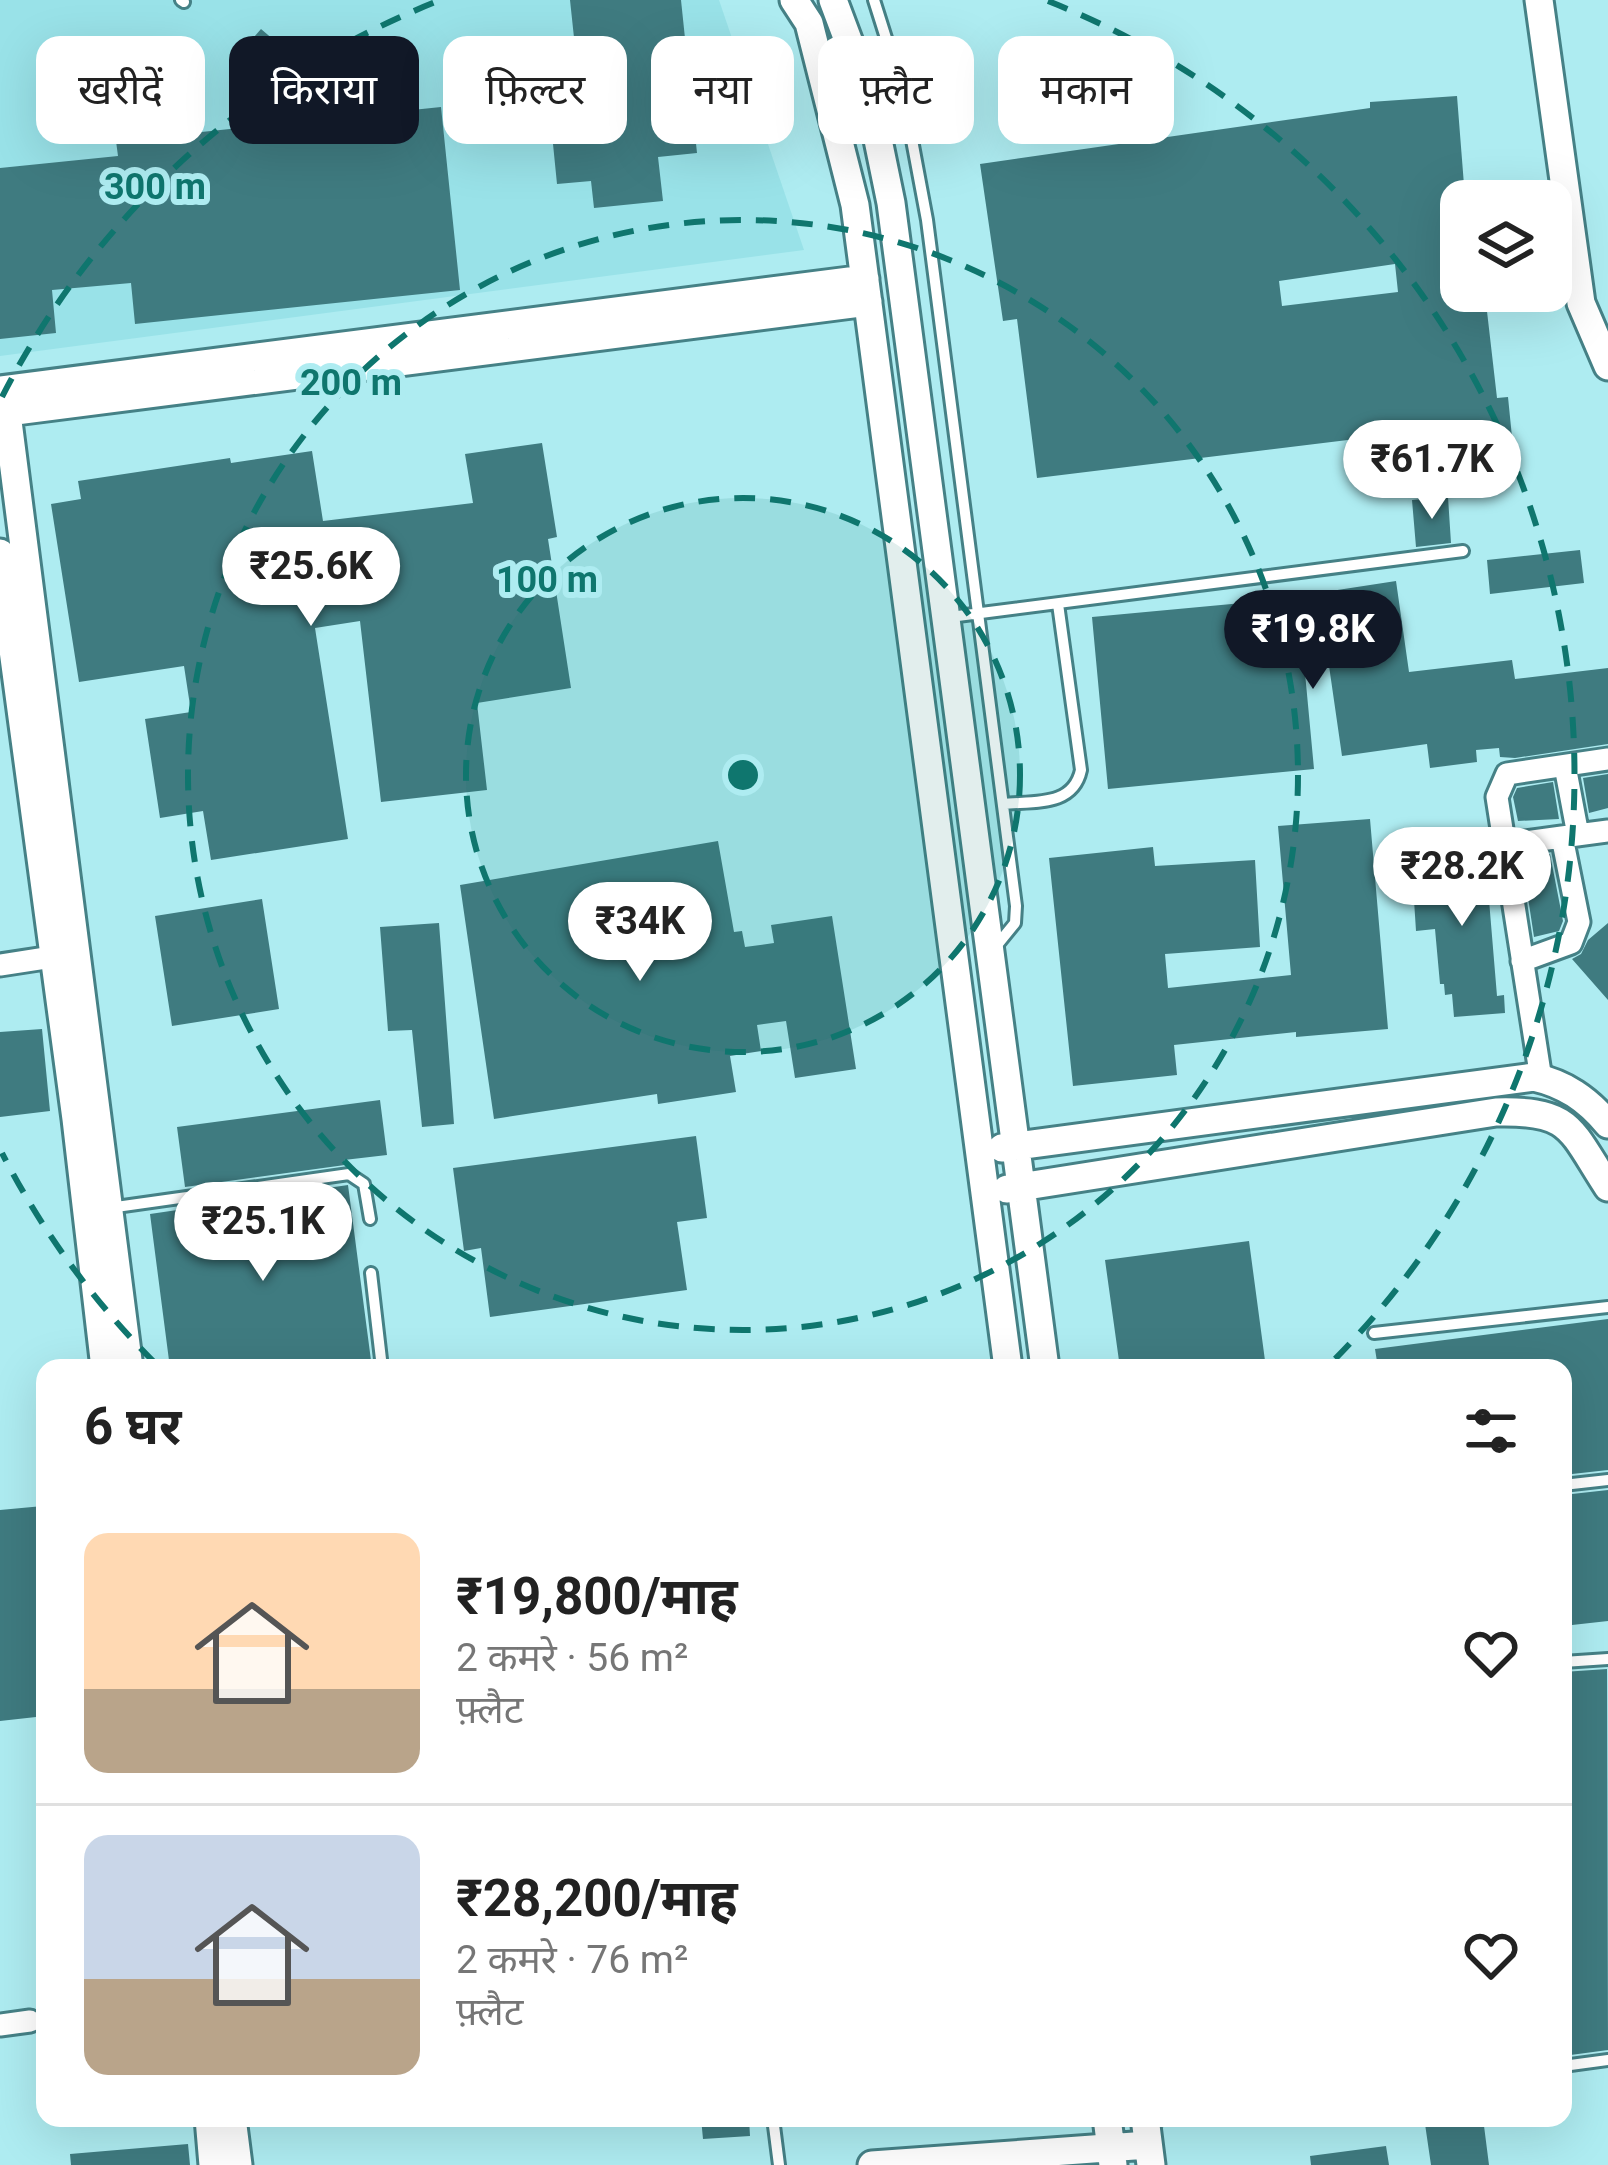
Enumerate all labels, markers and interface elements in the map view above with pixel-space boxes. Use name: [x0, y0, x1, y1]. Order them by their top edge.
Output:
chip: खरीदें: [36, 36, 205, 144]
chip: किराया: [229, 36, 419, 144]
chip: फ़िल्टर: [443, 36, 627, 144]
chip: नया: [651, 36, 794, 144]
chip: फ़्लैट: [818, 36, 974, 144]
chip: मकान: [998, 36, 1174, 144]
text: 300 m: [104, 166, 206, 208]
map controls: [1440, 180, 1572, 312]
button: layers: [1440, 180, 1572, 312]
text: 200 m: [300, 362, 402, 404]
pin: ₹61.7K: [1334, 420, 1530, 522]
text: ₹61.7K: [1370, 436, 1494, 482]
pin: ₹25.6K: [213, 527, 409, 629]
text: ₹25.6K: [249, 543, 373, 589]
text: 100 m: [496, 559, 598, 601]
pin: ₹19.8K: [1215, 590, 1411, 692]
text: ₹19.8K: [1251, 606, 1375, 652]
centre of rings: [722, 754, 764, 796]
pin: ₹28.2K: [1364, 827, 1560, 929]
text: ₹28.2K: [1400, 843, 1524, 889]
pin: ₹34K: [569, 882, 711, 984]
text: ₹34K: [595, 898, 685, 944]
pin: ₹25.1K: [165, 1182, 361, 1284]
text: ₹25.1K: [201, 1198, 325, 1244]
text: 6 घर: [84, 1397, 181, 1456]
icon: filters: [1458, 1398, 1524, 1464]
text: ₹19,800/माह: [456, 1567, 738, 1626]
icon: home: [180, 1581, 324, 1725]
icon: heart: [1458, 1620, 1524, 1686]
text: 2 कमरे · 56 m²: [456, 1635, 688, 1681]
text: फ़्लैट: [456, 1687, 523, 1733]
text: ₹28,200/माह: [456, 1869, 738, 1928]
icon: home: [180, 1883, 324, 2027]
icon: heart: [1458, 1922, 1524, 1988]
text: 2 कमरे · 76 m²: [456, 1937, 688, 1983]
text: फ़्लैट: [456, 1989, 523, 2035]

